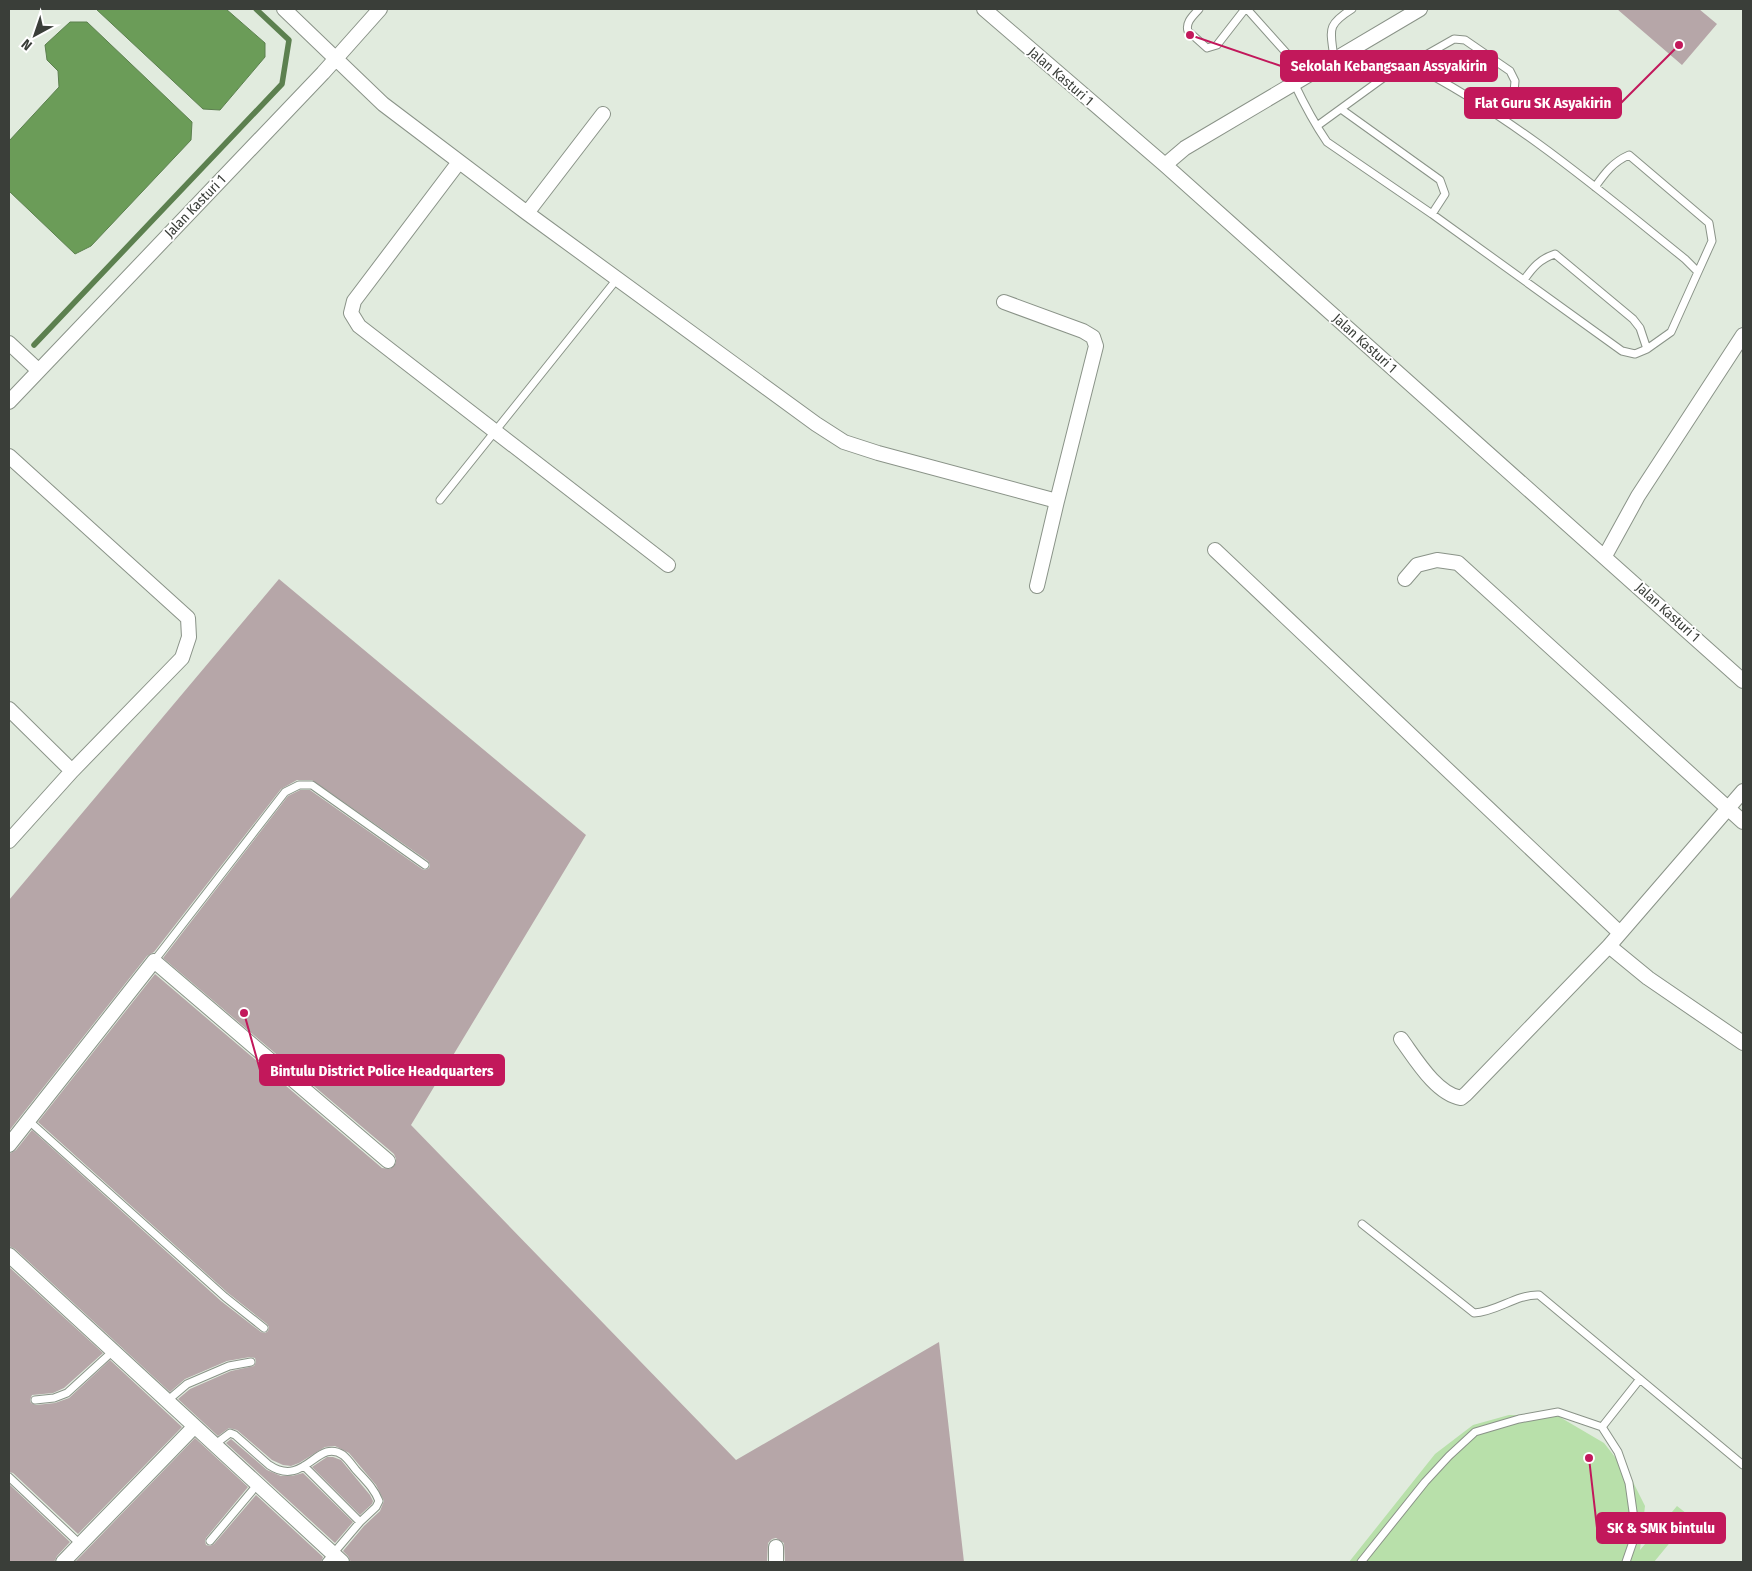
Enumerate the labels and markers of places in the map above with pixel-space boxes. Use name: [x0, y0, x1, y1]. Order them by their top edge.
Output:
callout: Sekolah Kebangsaan Assyakirin: [1281, 51, 1497, 81]
callout: Flat Guru SK Asyakirin: [1465, 88, 1621, 118]
callout: Bintulu District Police Headquarters: [260, 1055, 504, 1085]
callout: SK & SMK bintulu: [1597, 1513, 1725, 1543]

